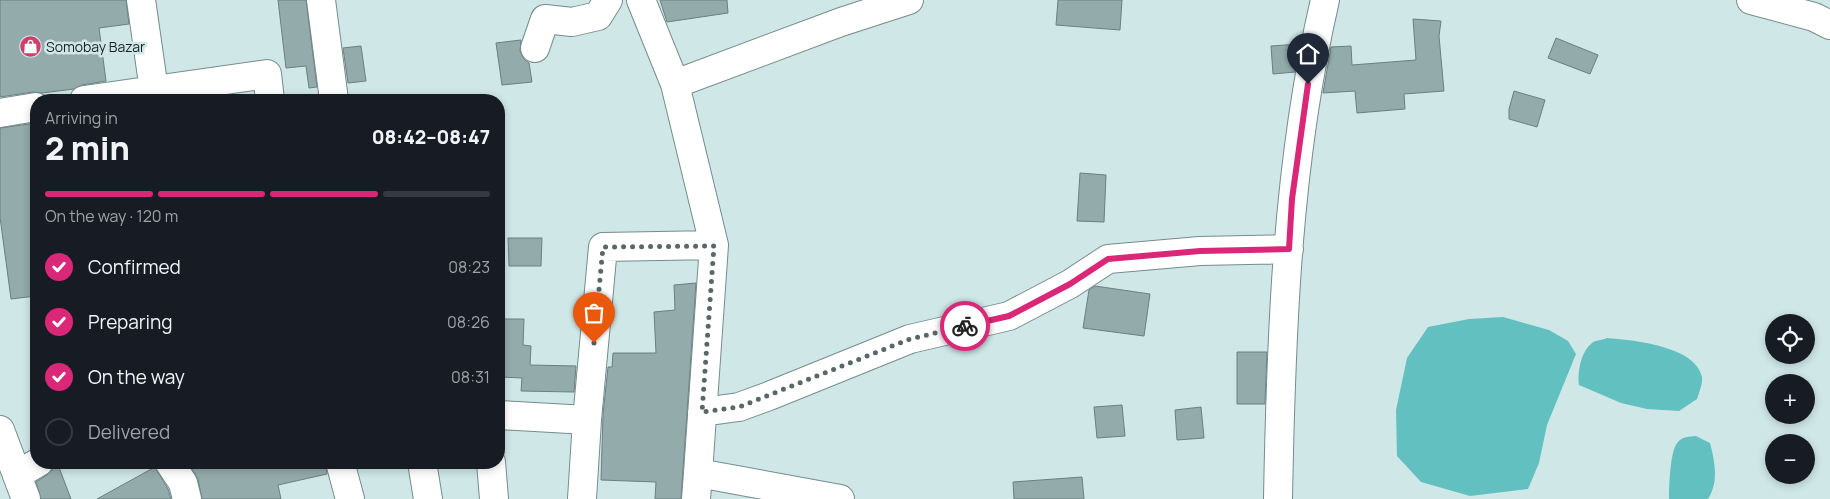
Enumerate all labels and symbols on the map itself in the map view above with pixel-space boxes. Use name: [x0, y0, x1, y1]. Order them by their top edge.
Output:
pin: [1287, 33, 1329, 84]
shop icon: Somobay Bazar: [18, 35, 42, 59]
place label: Somobay Bazar: [46, 37, 145, 56]
pin: [573, 292, 615, 343]
courier: [940, 301, 990, 351]

